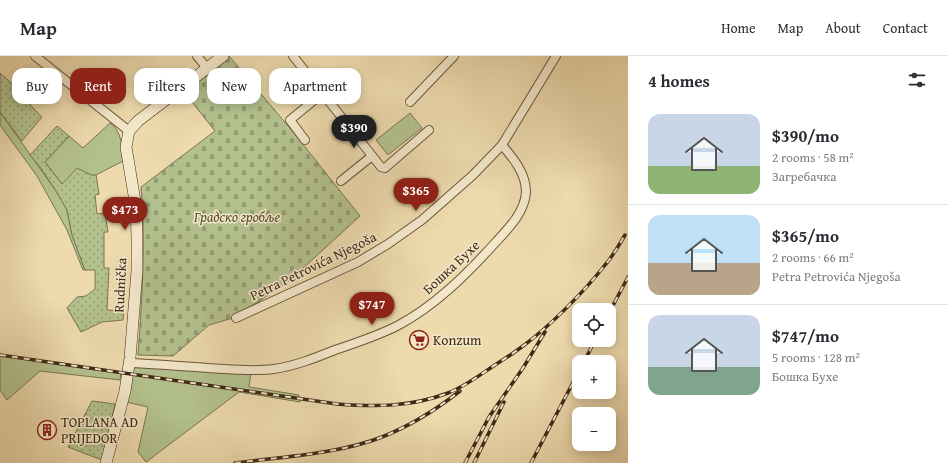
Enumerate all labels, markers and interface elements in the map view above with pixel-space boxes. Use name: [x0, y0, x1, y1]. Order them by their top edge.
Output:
text: Map: [20, 14, 57, 42]
text: Home: [721, 18, 756, 38]
text: Map: [778, 18, 803, 38]
text: About: [825, 18, 861, 38]
text: Contact: [883, 18, 928, 38]
chip: Buy: [12, 68, 62, 104]
chip: Rent: [70, 68, 126, 104]
chip: Filters: [134, 68, 199, 104]
chip: New: [207, 68, 261, 104]
chip: Apartment: [269, 68, 361, 104]
text: 4 homes: [648, 68, 710, 93]
icon: filters: [906, 69, 928, 91]
pin: $390: [330, 115, 378, 149]
text: $390: [341, 118, 367, 137]
text: $390/mo: [772, 123, 839, 148]
icon: home: [680, 130, 728, 178]
text: 2 rooms · 58 m²: [772, 148, 854, 167]
text: Загребачка: [772, 167, 836, 186]
pin: $365: [392, 178, 440, 212]
text: $365: [403, 181, 429, 200]
pin: $473: [101, 197, 149, 231]
text: $473: [112, 200, 138, 219]
park label: Градско гробље: [193, 207, 280, 227]
text: $365/mo: [772, 223, 839, 248]
street label: Petra Petrovića Njegoša: [246, 227, 380, 305]
icon: home: [680, 231, 728, 279]
street label: Бошка Бухе: [418, 235, 484, 299]
text: 2 rooms · 66 m²: [772, 248, 854, 267]
street label: Rudnička: [109, 257, 131, 313]
text: Petra Petrovića Njegoša: [772, 267, 901, 286]
pin: $747: [348, 292, 396, 326]
text: $747: [359, 295, 385, 314]
map controls: [572, 303, 616, 451]
button: locate: [572, 303, 616, 347]
text: $747/mo: [772, 323, 839, 348]
supermarket icon: Konzum: [408, 329, 430, 351]
place label: Konzum: [433, 330, 482, 350]
icon: home: [680, 331, 728, 379]
text: 5 rooms · 128 m²: [772, 348, 860, 367]
button: +: [572, 355, 616, 399]
text: Бошка Бухе: [772, 367, 838, 386]
button: −: [572, 407, 616, 451]
place label: TOPLANA AD PRIJEDOR: [61, 412, 138, 448]
building icon: TOPLANA AD PRIJEDOR: [36, 419, 58, 441]

